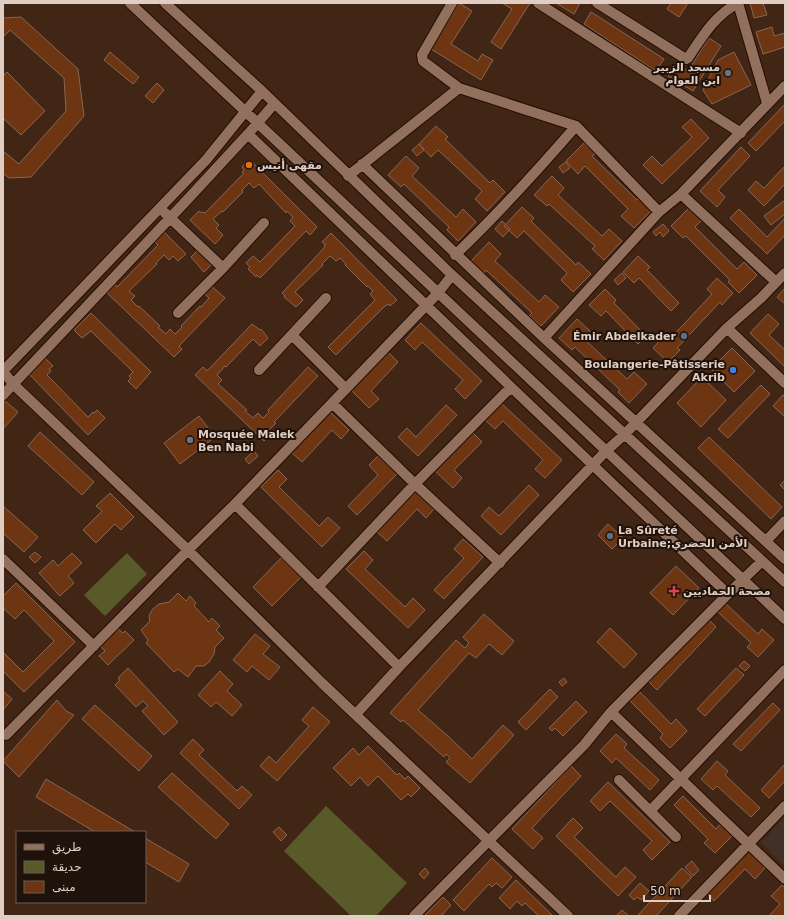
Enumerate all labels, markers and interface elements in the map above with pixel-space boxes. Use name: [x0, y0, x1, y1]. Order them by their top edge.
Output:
place label: مسجد الزبير ابن العوام: [653, 61, 720, 87]
marker: مسجد الزبير ابن العوام: [723, 68, 733, 78]
place label: مقهى أنيس: [257, 158, 322, 172]
marker: مقهى أنيس: [244, 160, 254, 170]
place label: Émir Abdelkader: [573, 330, 677, 343]
marker: Émir Abdelkader: [679, 331, 689, 341]
place label: Boulangerie-Pâtisserie Akrib: [584, 358, 725, 384]
marker: Boulangerie-Pâtisserie Akrib: [728, 365, 738, 375]
place label: Mosquée Malek Ben Nabi: [198, 428, 295, 454]
marker: Mosquée Malek Ben Nabi: [185, 435, 195, 445]
place label: La Sûreté Urbaine;الأمن الحضري: [618, 524, 747, 550]
marker: La Sûreté Urbaine;الأمن الحضري: [605, 531, 615, 541]
marker: مصحة الحماديين: [668, 585, 680, 597]
place label: مصحة الحماديين: [683, 585, 771, 598]
legend: [16, 831, 146, 903]
text: طريق: [52, 840, 82, 855]
text: حديقة: [52, 860, 82, 874]
scale bar: [644, 877, 710, 903]
text: مبنى: [52, 880, 76, 894]
text: 50 m: [650, 884, 681, 898]

